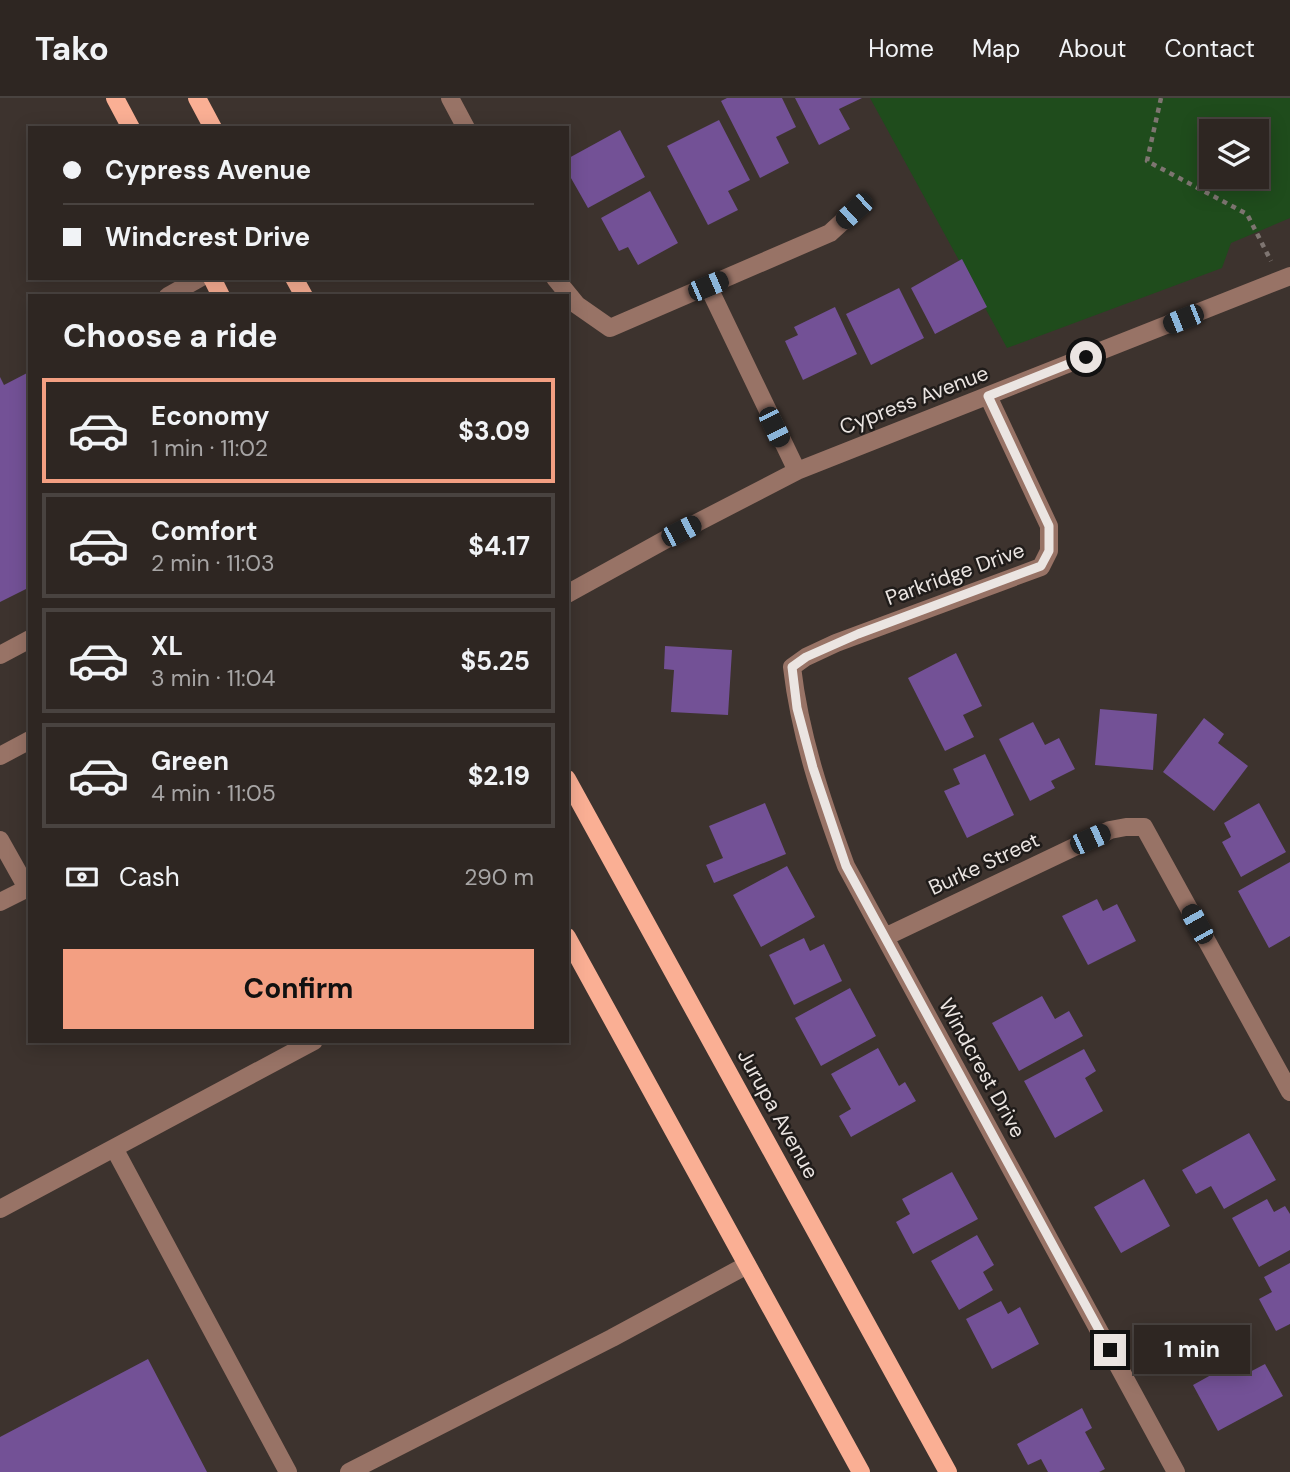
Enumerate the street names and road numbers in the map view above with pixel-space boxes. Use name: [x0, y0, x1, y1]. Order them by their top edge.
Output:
street label: Cypress Avenue: [836, 359, 992, 441]
street label: Parkridge Drive: [882, 536, 1028, 612]
street label: Burke Street: [924, 826, 1044, 902]
street label: Windcrest Drive: [932, 993, 1032, 1143]
street label: Jurupa Avenue: [731, 1044, 825, 1184]

